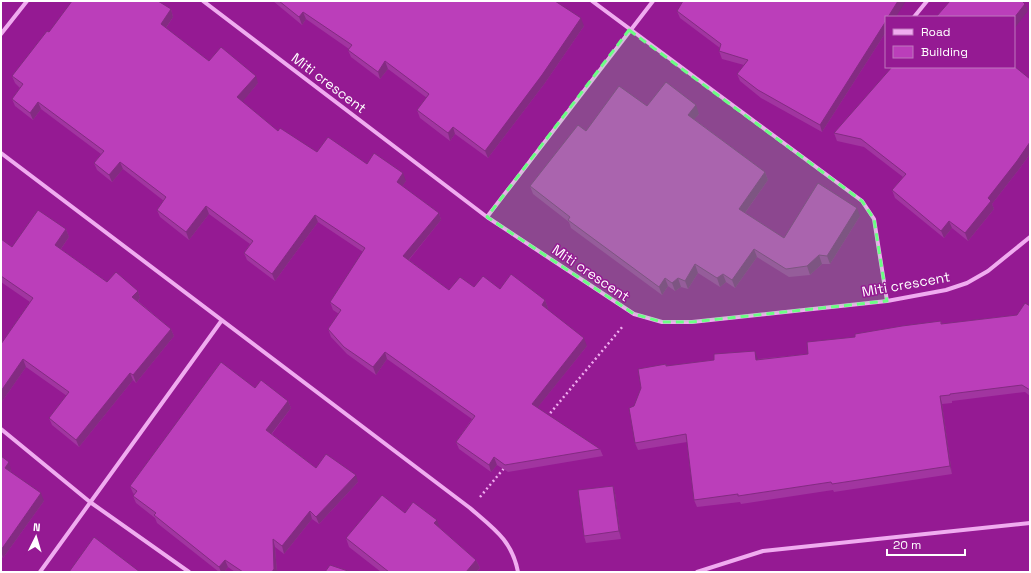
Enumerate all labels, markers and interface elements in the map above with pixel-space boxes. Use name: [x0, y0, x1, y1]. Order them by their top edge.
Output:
legend: [885, 16, 1015, 68]
text: Road: [921, 24, 950, 40]
text: Building: [921, 44, 968, 60]
street label: Miti crescent: [288, 49, 370, 117]
street label: Miti crescent: [549, 240, 633, 306]
street label: Miti crescent: [860, 267, 952, 301]
north arrow: [16, 517, 56, 557]
text: N: [33, 520, 41, 534]
scale bar: [887, 531, 965, 557]
text: 20 m: [893, 537, 921, 553]

